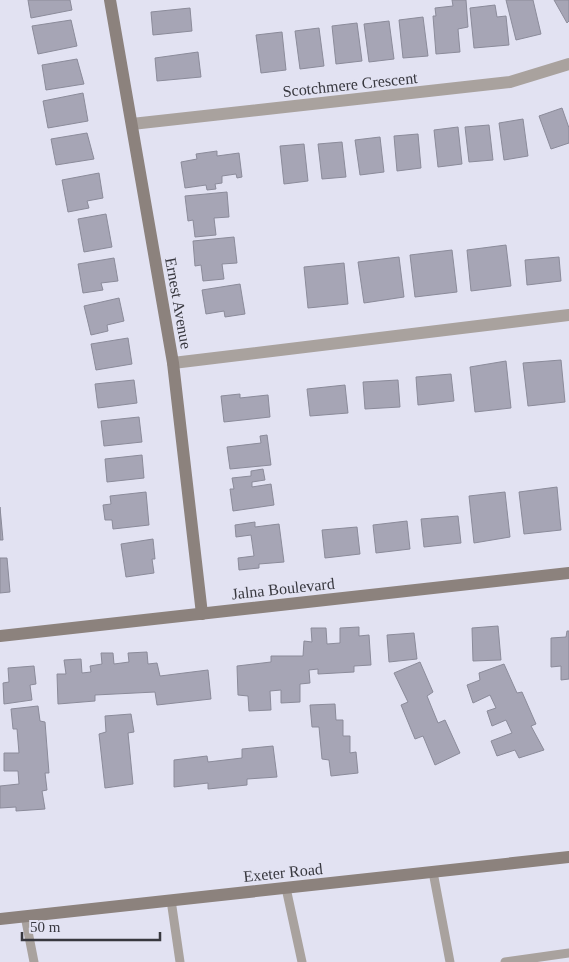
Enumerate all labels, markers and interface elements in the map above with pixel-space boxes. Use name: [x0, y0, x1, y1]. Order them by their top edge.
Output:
street label: Scotchmere Crescent: [282, 69, 419, 100]
street label: Ernest Avenue: [162, 256, 195, 350]
street label: Jalna Boulevard: [231, 575, 335, 602]
street label: Exeter Road: [243, 860, 323, 885]
scale bar: [22, 910, 160, 942]
text: 50 m: [30, 919, 61, 935]

